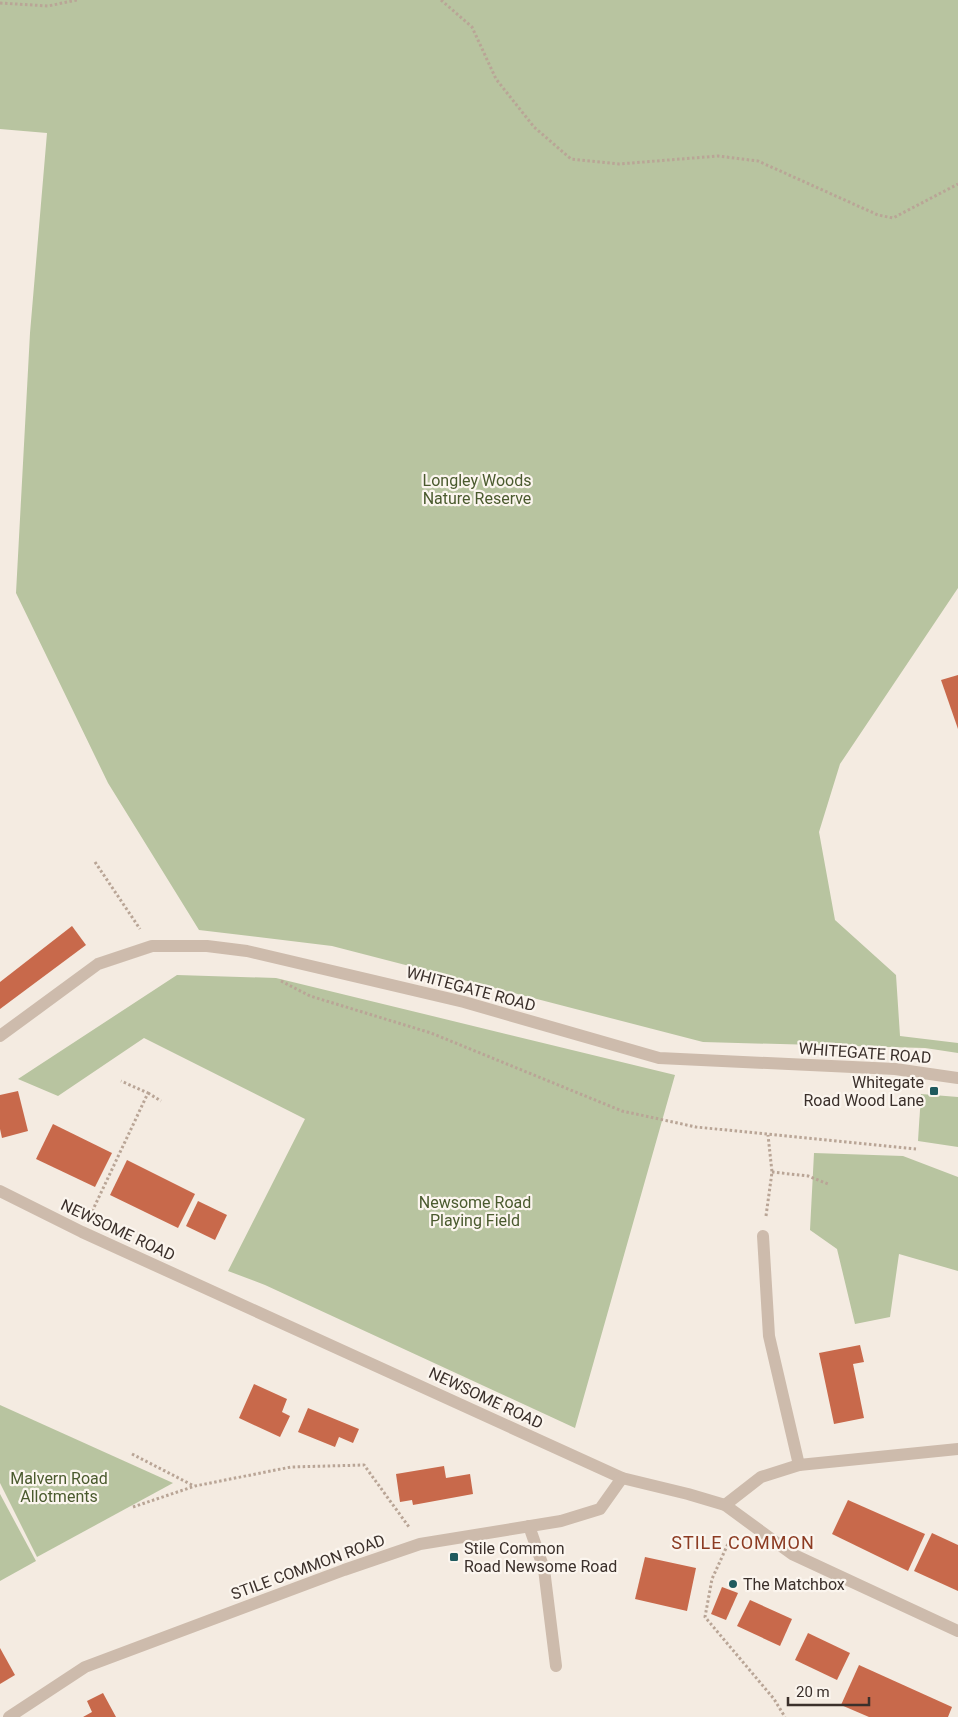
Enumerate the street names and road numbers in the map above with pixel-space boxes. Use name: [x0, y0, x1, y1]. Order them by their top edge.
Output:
street label: WHITEGATE ROAD: [404, 963, 538, 1015]
street label: WHITEGATE ROAD: [798, 1039, 932, 1067]
street label: NEWSOME ROAD: [58, 1195, 178, 1265]
street label: NEWSOME ROAD: [426, 1363, 546, 1433]
street label: STILE COMMON ROAD: [228, 1530, 388, 1604]

